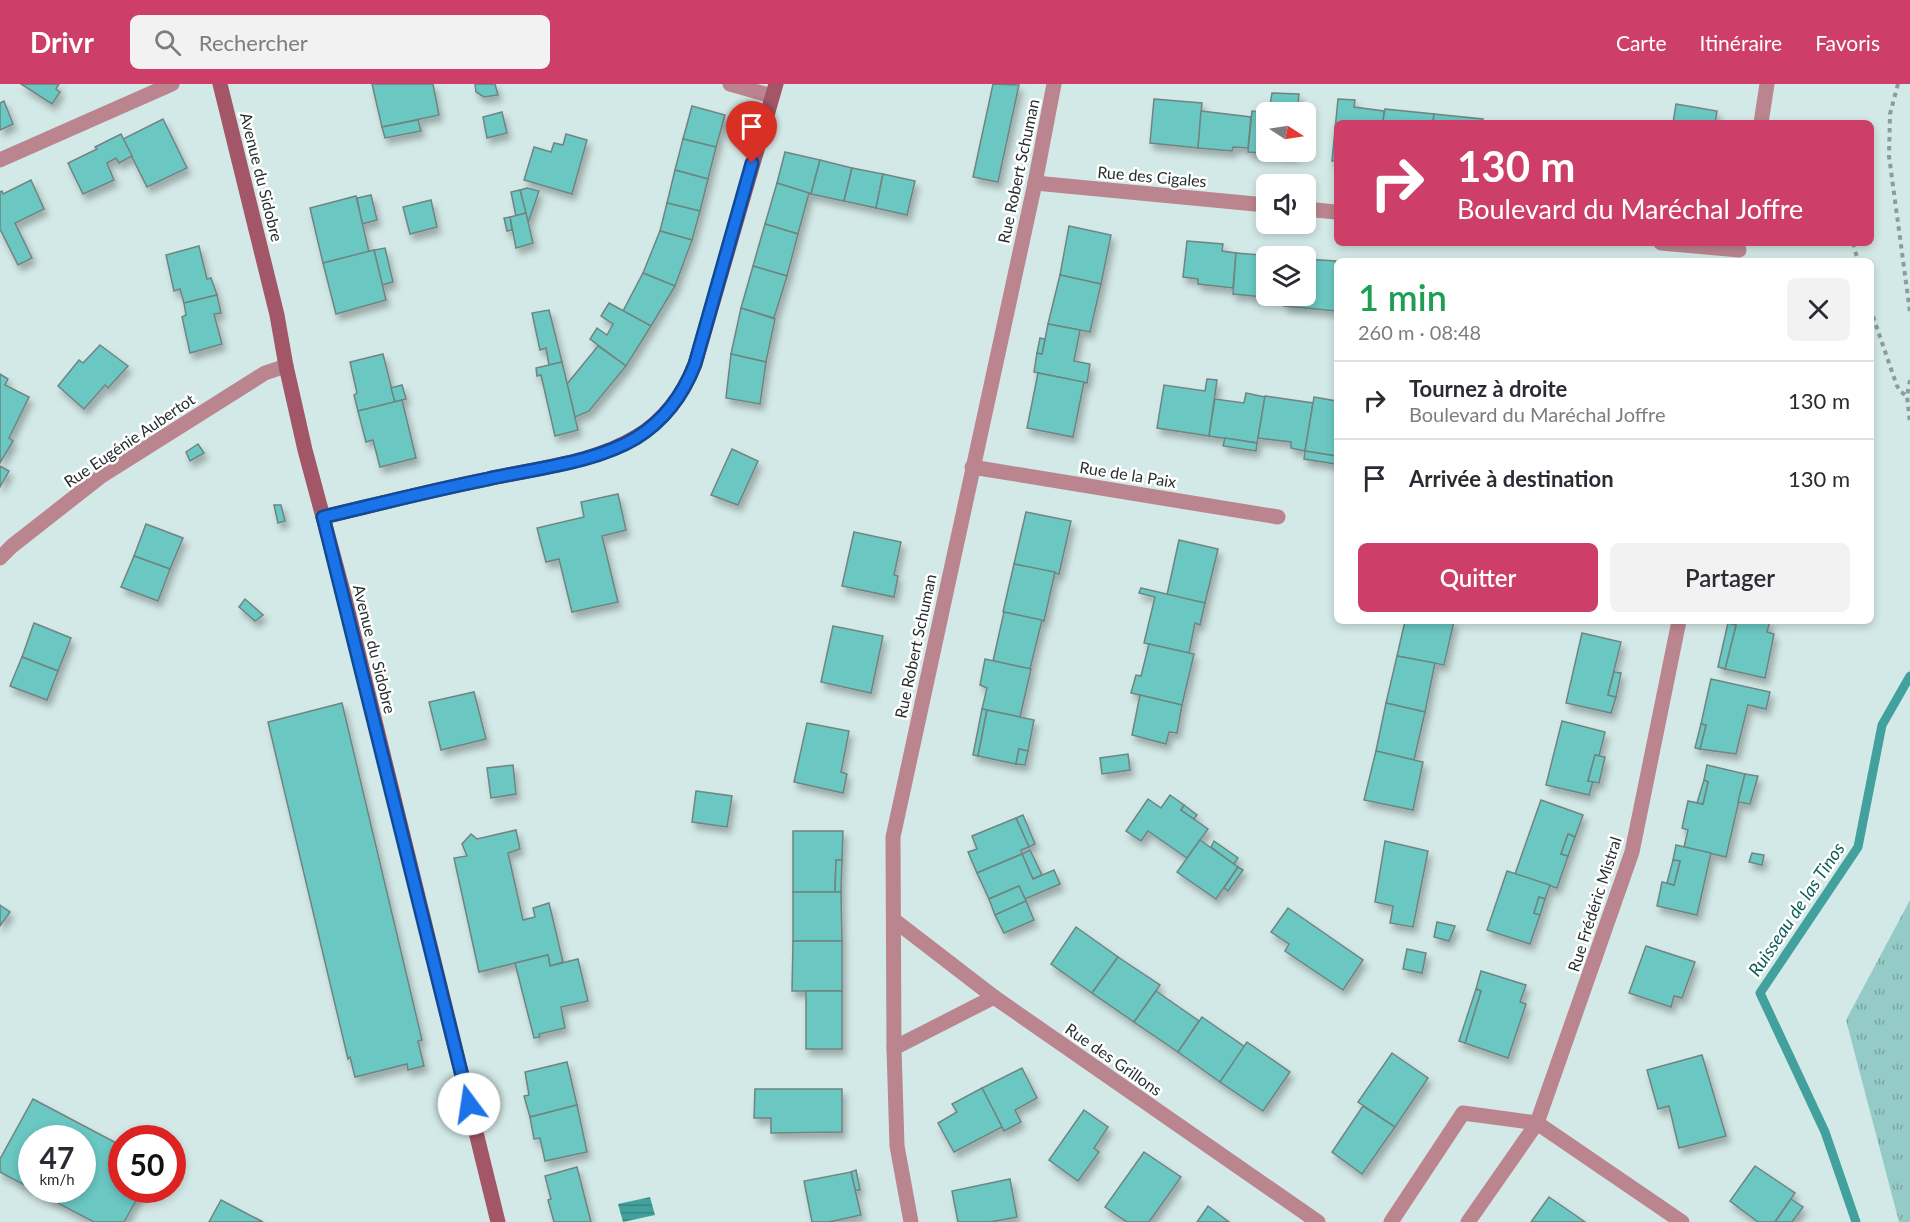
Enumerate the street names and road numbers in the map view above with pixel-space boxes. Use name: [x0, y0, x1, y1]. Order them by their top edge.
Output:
street label: Rue Robert Schuman: [993, 97, 1043, 245]
street label: Avenue du Sidobre: [237, 110, 287, 244]
street label: Rue des Cigales: [1097, 162, 1207, 190]
street label: Rue Eugénie Aubertot: [60, 389, 198, 491]
street label: Rue de la Paix: [1078, 457, 1178, 491]
street label: Rue Robert Schuman: [890, 572, 940, 720]
street label: Avenue du Sidobre: [350, 582, 400, 716]
street label: Rue Frédéric Mistral: [1563, 834, 1625, 974]
street label: Rue des Grillons: [1062, 1019, 1166, 1099]

